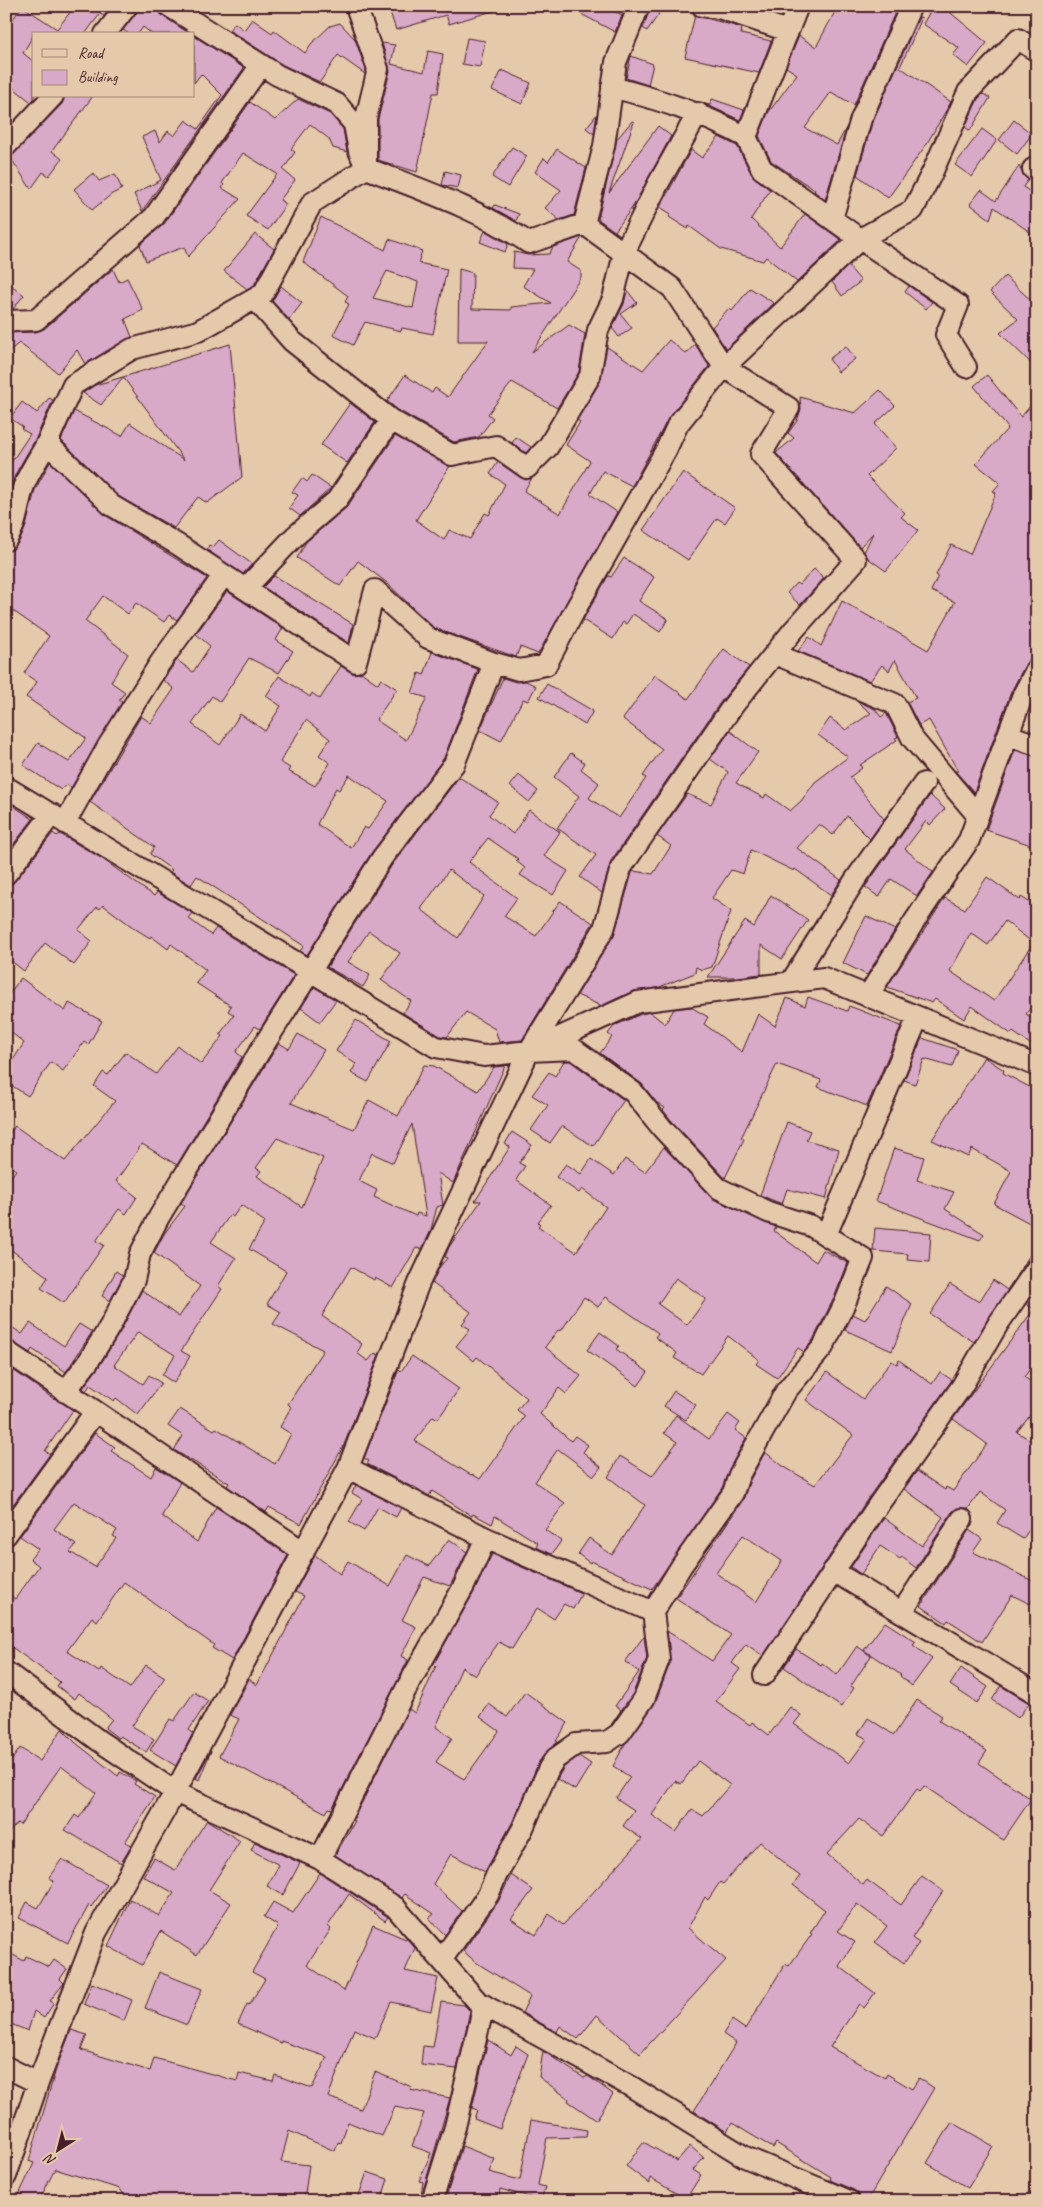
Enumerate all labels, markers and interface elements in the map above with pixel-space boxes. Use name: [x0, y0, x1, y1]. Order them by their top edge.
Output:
legend: [32, 32, 195, 98]
text: Road: [78, 44, 105, 63]
text: Building: [78, 68, 118, 87]
north arrow: [32, 2124, 82, 2174]
text: N: [40, 2149, 59, 2170]

